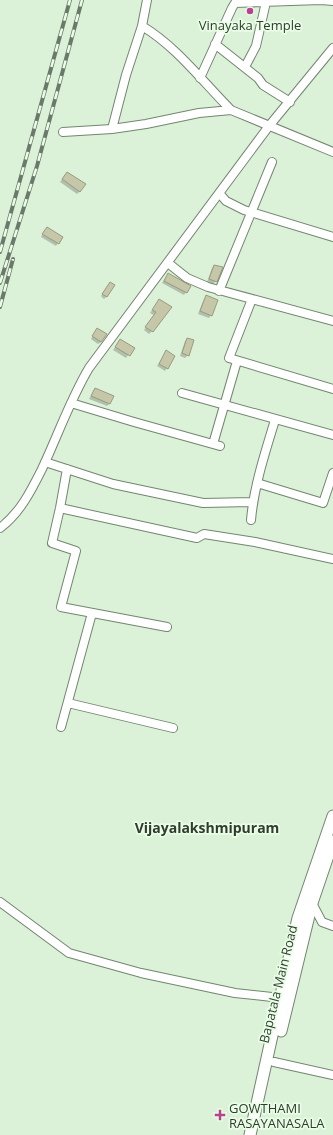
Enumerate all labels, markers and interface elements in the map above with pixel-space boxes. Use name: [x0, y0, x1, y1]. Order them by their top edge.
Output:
marker: Vinayaka Temple: [245, 6, 255, 16]
place label: Vinayaka Temple: [199, 16, 301, 34]
district label: Vijayalakshmipuram: [135, 818, 279, 837]
street label: Bapatala Main Road: [255, 923, 301, 1045]
place label: GOWTHAMI RASAYANASALA: [229, 1099, 325, 1132]
marker: GOWTHAMI RASAYANASALA: [214, 1109, 226, 1121]

